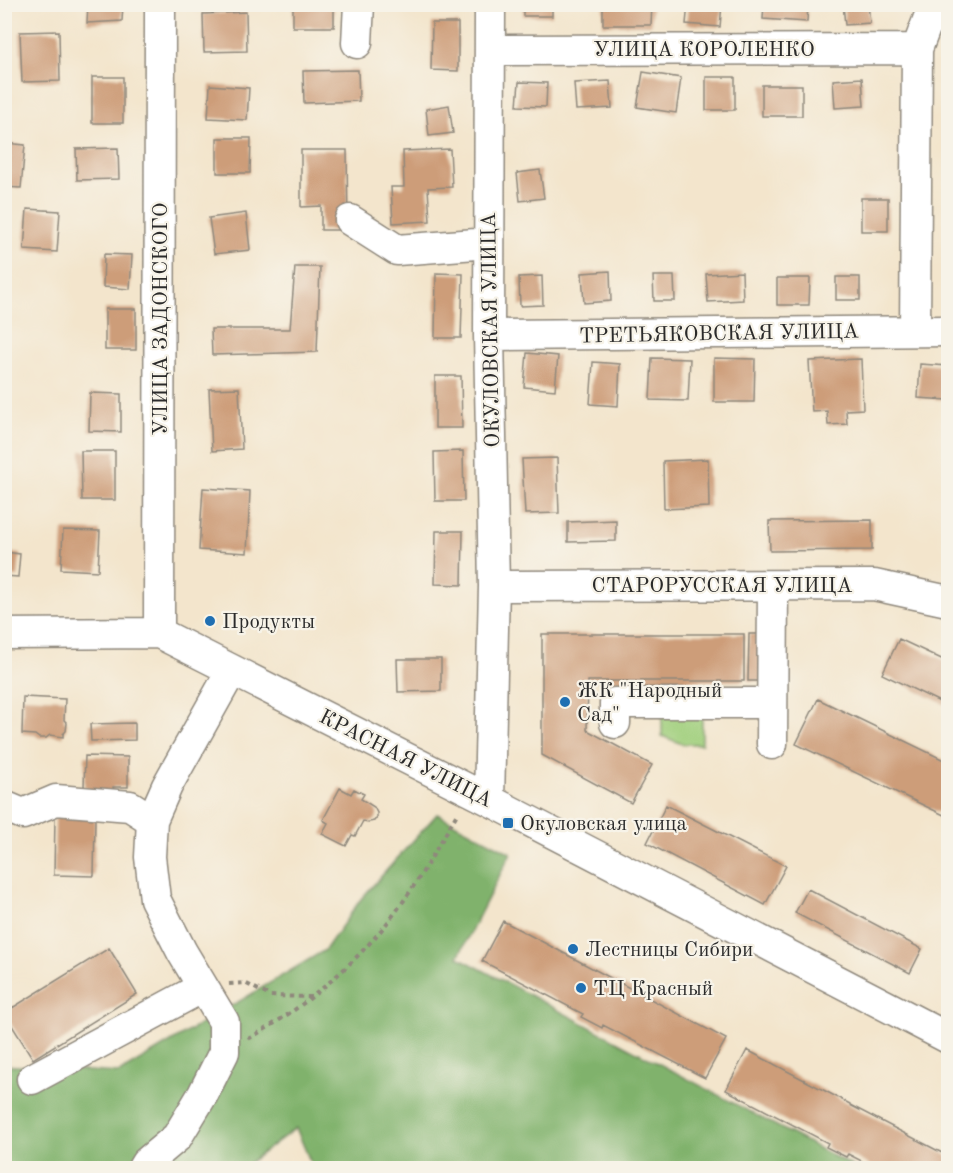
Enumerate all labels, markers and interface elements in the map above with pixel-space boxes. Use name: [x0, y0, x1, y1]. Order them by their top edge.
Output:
street label: УЛИЦА КОРОЛЕНКО: [593, 40, 815, 61]
street label: УЛИЦА ЗАДОНСКОГО: [151, 202, 172, 436]
street label: ОКУЛОВСКАЯ УЛИЦА: [479, 212, 504, 448]
street label: ТРЕТЬЯКОВСКАЯ УЛИЦА: [579, 322, 859, 347]
street label: СТАРОРУССКАЯ УЛИЦА: [592, 576, 852, 597]
place label: Продукты: [222, 612, 315, 633]
marker: Продукты: [203, 614, 217, 628]
place label: ЖК "Народный Сад": [577, 681, 722, 726]
marker: ЖК "Народный Сад": [558, 695, 572, 709]
street label: КРАСНАЯ УЛИЦА: [315, 707, 495, 812]
place label: Окуловская улица: [520, 814, 687, 835]
marker: Окуловская улица: [501, 816, 515, 830]
place label: Лестницы Сибири: [585, 940, 753, 961]
marker: Лестницы Сибири: [566, 942, 580, 956]
place label: ТЦ Красный: [593, 979, 713, 1000]
marker: ТЦ Красный: [574, 981, 588, 995]

